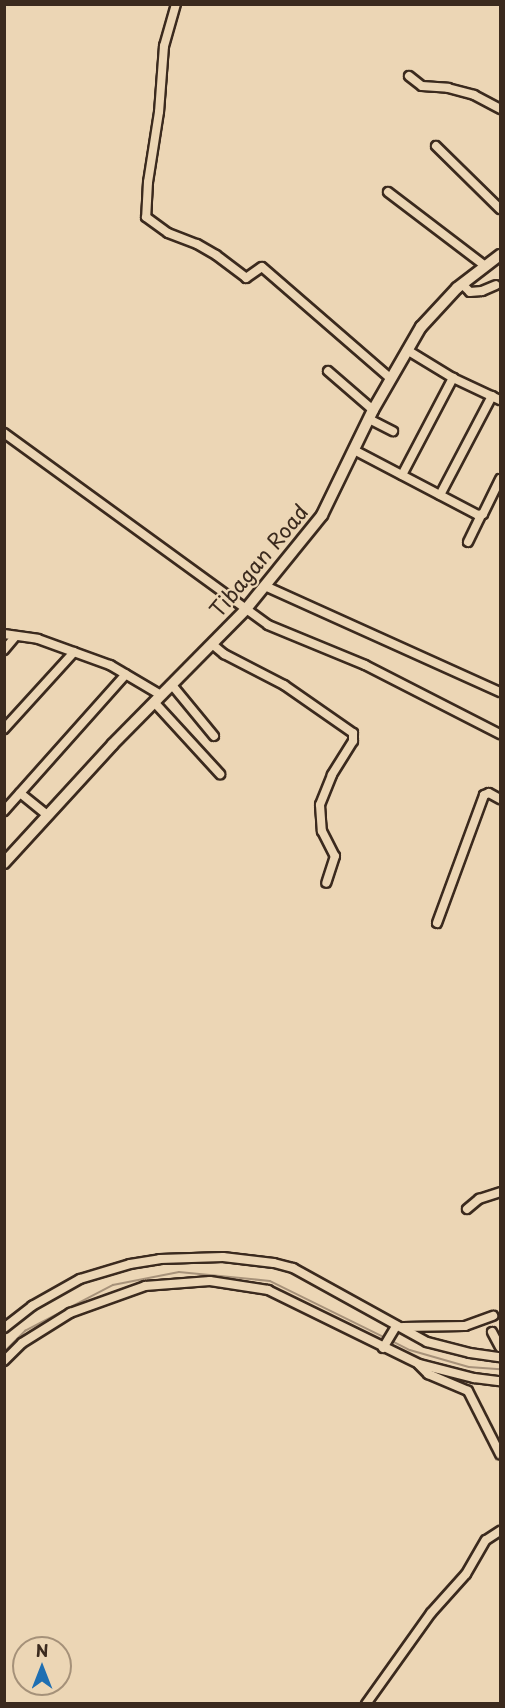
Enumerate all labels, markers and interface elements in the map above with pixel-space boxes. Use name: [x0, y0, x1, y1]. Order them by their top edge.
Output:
street label: Tibagan Road: [203, 498, 313, 622]
north arrow: [12, 1636, 72, 1696]
text: N: [36, 1638, 48, 1662]

